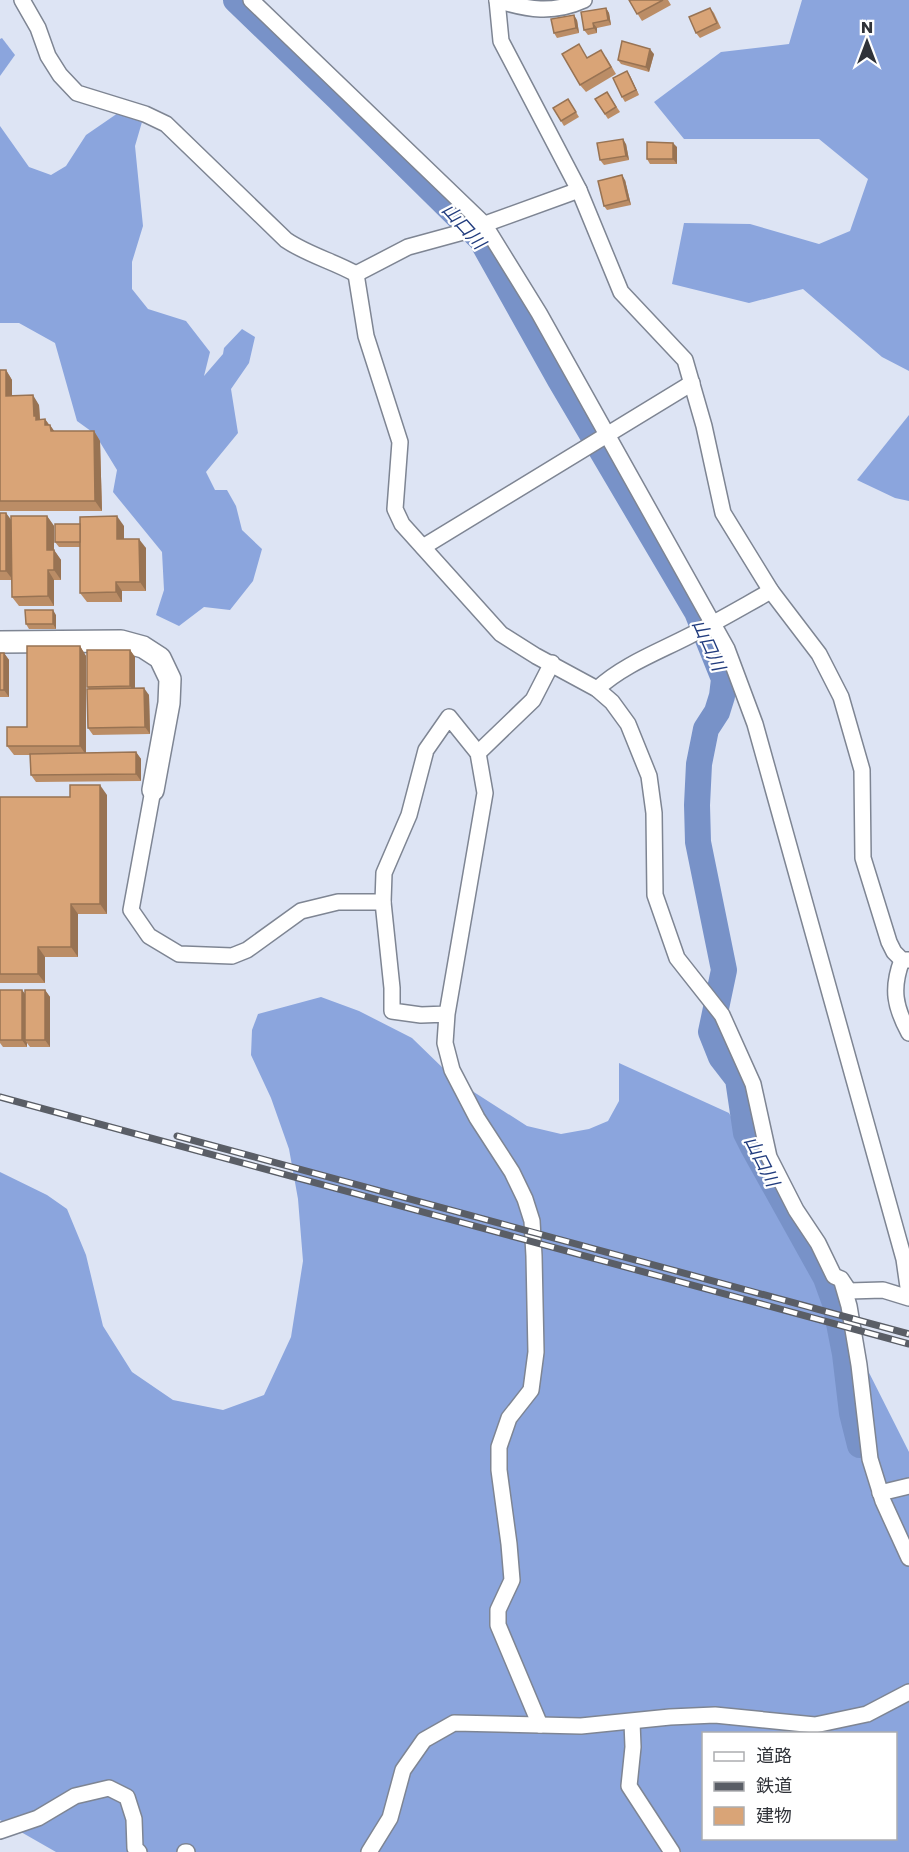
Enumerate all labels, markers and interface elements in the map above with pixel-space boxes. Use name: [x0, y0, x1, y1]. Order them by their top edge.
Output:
north arrow: [837, 12, 897, 72]
text: N: [861, 16, 873, 39]
water label: 山口川: [437, 198, 493, 256]
water label: 山口川: [687, 615, 732, 677]
water label: 山口川: [739, 1131, 786, 1193]
legend: [702, 1732, 897, 1840]
text: 道路: [756, 1743, 792, 1768]
text: 鉄道: [756, 1773, 792, 1798]
text: 建物: [756, 1803, 792, 1828]

